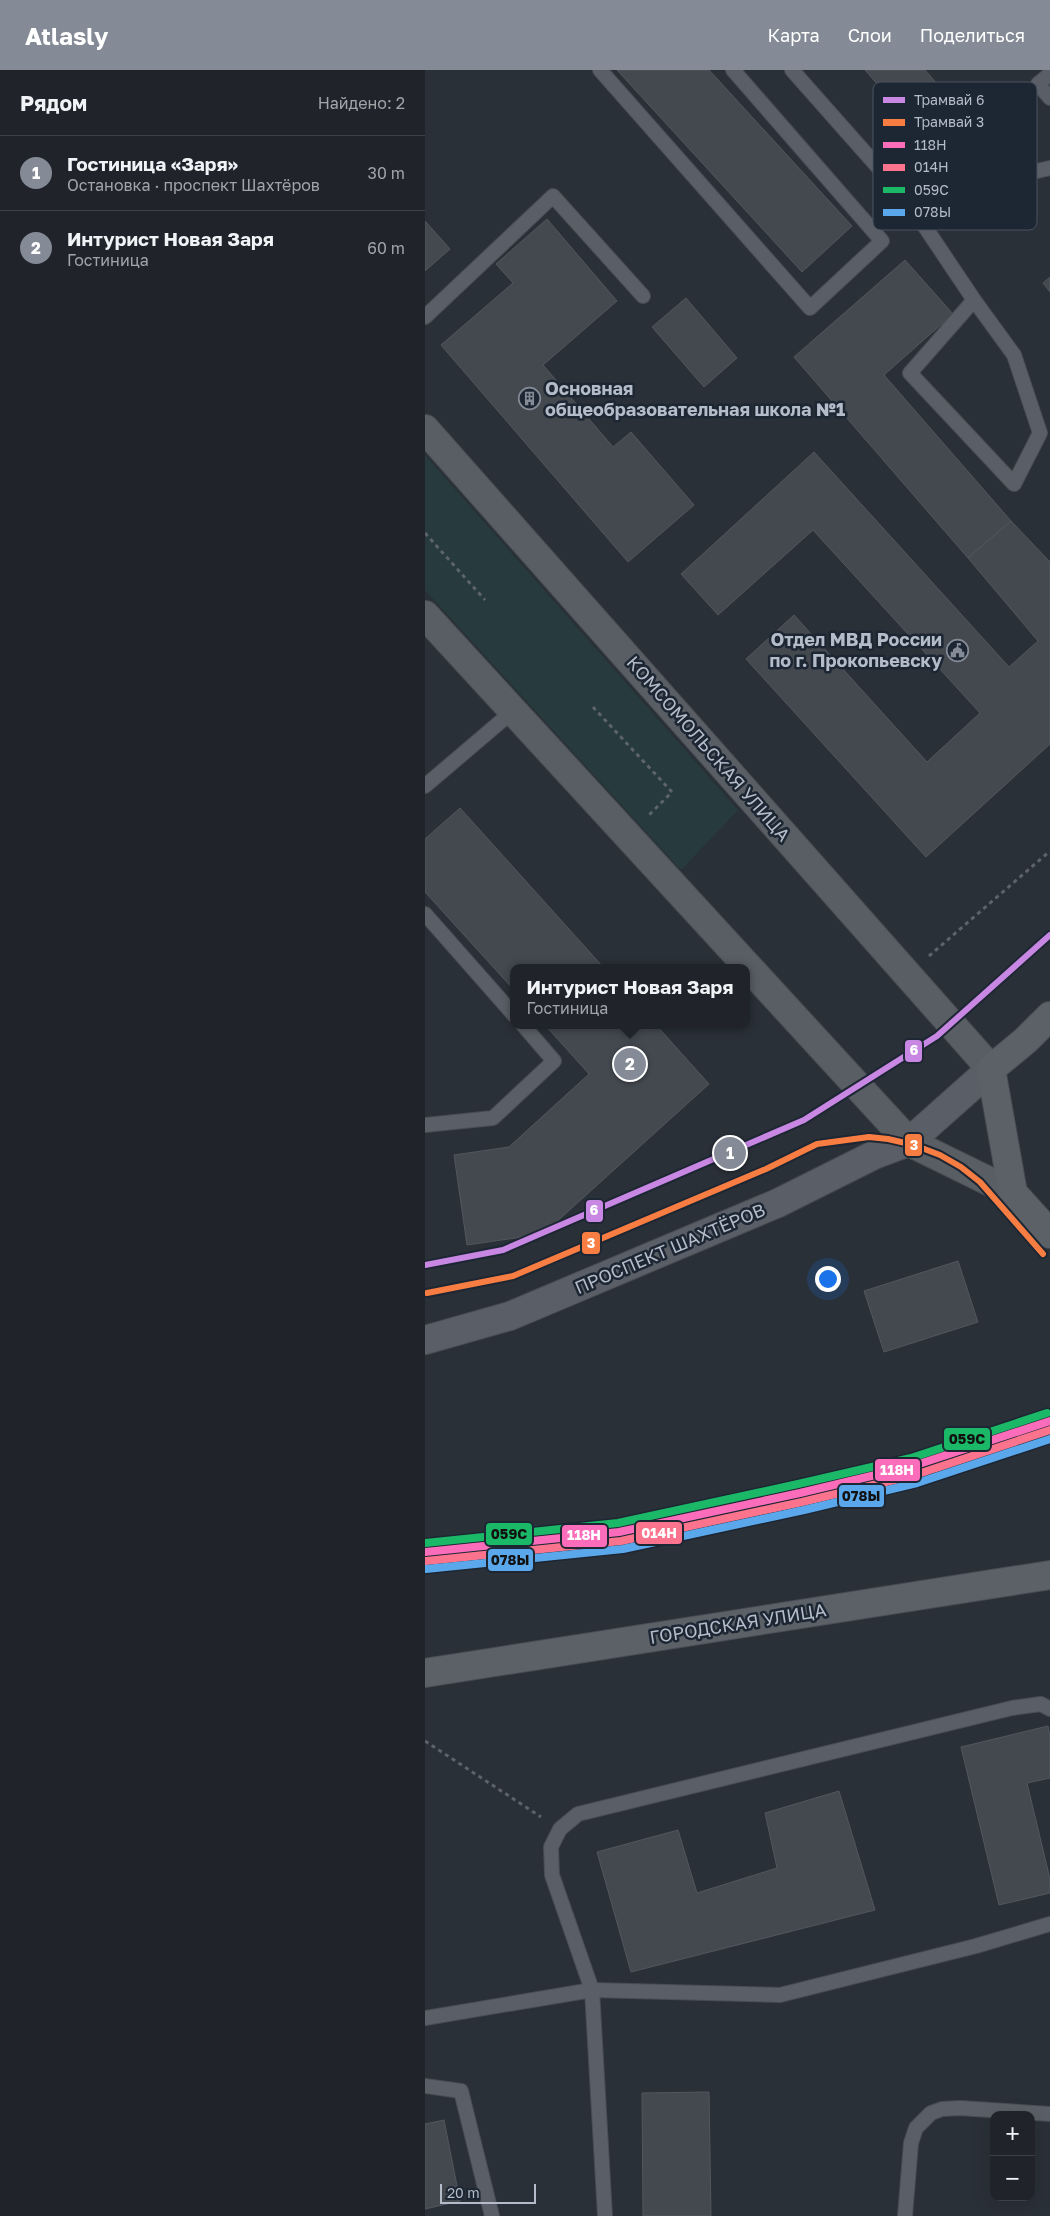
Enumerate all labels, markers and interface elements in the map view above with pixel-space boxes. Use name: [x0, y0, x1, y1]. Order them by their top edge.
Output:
text: Atlasly: [25, 21, 108, 50]
text: Карта: [768, 24, 820, 46]
text: Слои: [848, 24, 892, 46]
text: Поделиться: [920, 24, 1025, 46]
legend: [873, 82, 1037, 230]
text: Рядом: [20, 90, 87, 116]
text: Трамвай 6: [914, 91, 984, 108]
text: Найдено: 2: [318, 93, 405, 113]
text: Трамвай 3: [914, 113, 984, 130]
text: 118Н: [914, 136, 947, 153]
text: Гостиница «Заря»: [67, 152, 238, 175]
text: 014Н: [914, 158, 949, 175]
text: 1: [32, 163, 40, 183]
text: 30 m: [368, 163, 405, 183]
text: Остановка · проспект Шахтёров: [67, 175, 320, 195]
text: 059С: [914, 181, 949, 198]
text: 078Ы: [914, 203, 951, 220]
text: Интурист Новая Заря: [67, 227, 274, 250]
text: 2: [31, 238, 41, 258]
text: 60 m: [367, 238, 405, 258]
text: Гостиница: [67, 250, 149, 270]
place label: Основная общеобразовательная школа №1: [545, 377, 845, 420]
building icon: Основная общеобразовательная школа №1: [517, 387, 541, 411]
place label: Отдел МВД России по г. Прокопьевску: [770, 628, 942, 671]
public building icon: Отдел МВД России по г. Прокопьевску: [946, 638, 970, 662]
street label: КОМСОМОЛЬСКАЯ УЛИЦА: [622, 651, 795, 845]
popup: [510, 964, 750, 1029]
text: Интурист Новая Заря: [527, 975, 733, 998]
text: Гостиница: [527, 998, 608, 1018]
line badge: 6: [904, 1039, 923, 1063]
text: 6: [910, 1041, 919, 1058]
pin: 2: [614, 1045, 646, 1083]
line badge: 3: [904, 1133, 923, 1157]
pin: 1: [714, 1134, 746, 1172]
text: 3: [910, 1136, 918, 1153]
street label: ПРОСПЕКТ ШАХТЁРОВ: [571, 1198, 768, 1298]
line badge: 6: [585, 1199, 604, 1223]
text: 6: [590, 1201, 599, 1218]
line badge: 3: [581, 1231, 601, 1255]
text: 3: [587, 1234, 595, 1251]
your location: [815, 1266, 841, 1292]
line badge: 059С: [943, 1427, 991, 1451]
text: 059С: [949, 1430, 985, 1447]
line badge: 118Н: [874, 1458, 921, 1482]
text: 118Н: [880, 1461, 914, 1478]
line badge: 078Ы: [838, 1484, 885, 1508]
text: 078Ы: [842, 1487, 880, 1504]
line badge: 014Н: [635, 1521, 683, 1545]
line badge: 059С: [485, 1522, 533, 1546]
line badge: 118Н: [561, 1524, 608, 1548]
text: 014Н: [641, 1524, 677, 1541]
text: 059С: [491, 1525, 527, 1542]
text: 118Н: [567, 1526, 601, 1543]
line badge: 078Ы: [487, 1548, 534, 1572]
text: 078Ы: [491, 1551, 529, 1568]
street label: ГОРОДСКАЯ УЛИЦА: [648, 1598, 828, 1648]
map controls: [990, 2111, 1035, 2201]
button: +: [990, 2111, 1035, 2156]
button: −: [990, 2156, 1035, 2201]
scale bar: [440, 2181, 536, 2204]
text: 20 m: [447, 2184, 480, 2201]

